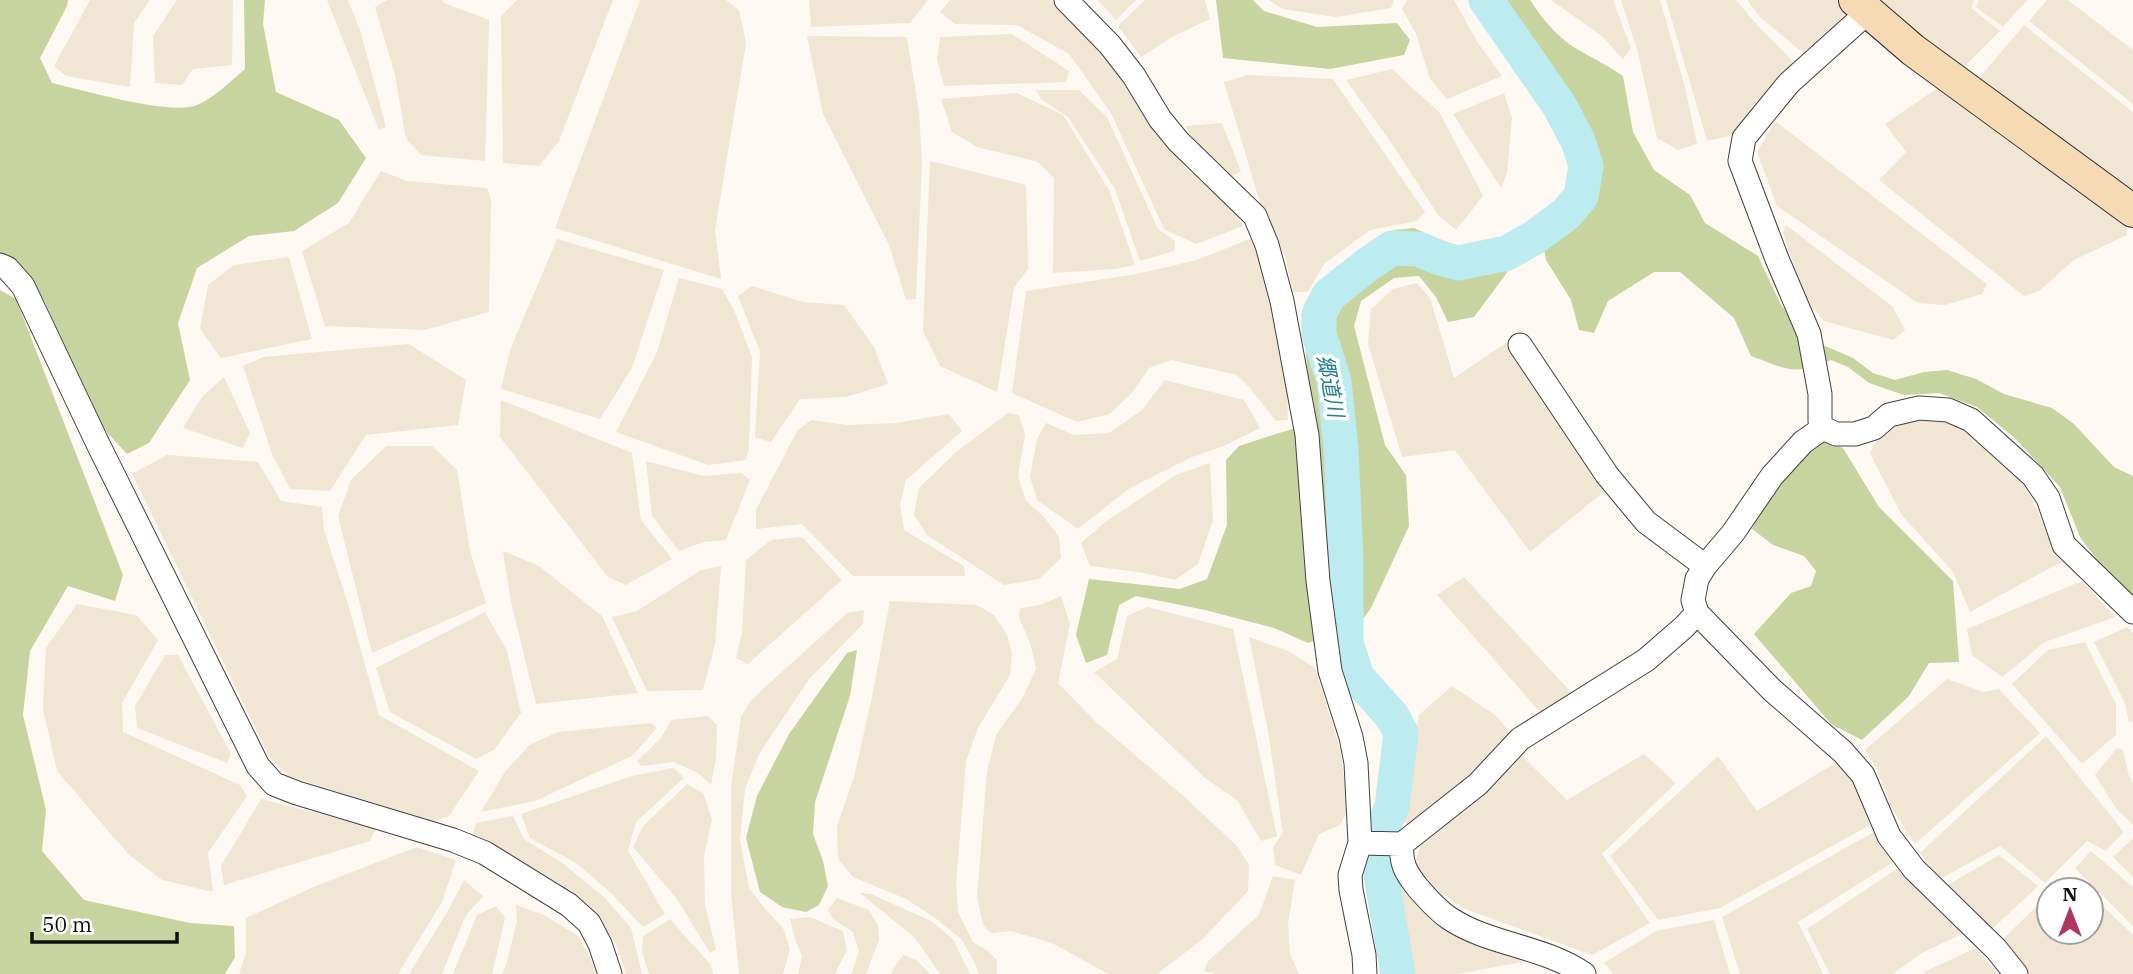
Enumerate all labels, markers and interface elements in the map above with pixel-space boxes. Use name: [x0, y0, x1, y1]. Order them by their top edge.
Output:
water label: 郷道川: [1311, 352, 1351, 422]
north arrow: [2035, 876, 2105, 946]
text: N: [2062, 882, 2078, 906]
scale bar: [32, 900, 177, 944]
text: 50 m: [42, 910, 92, 938]

